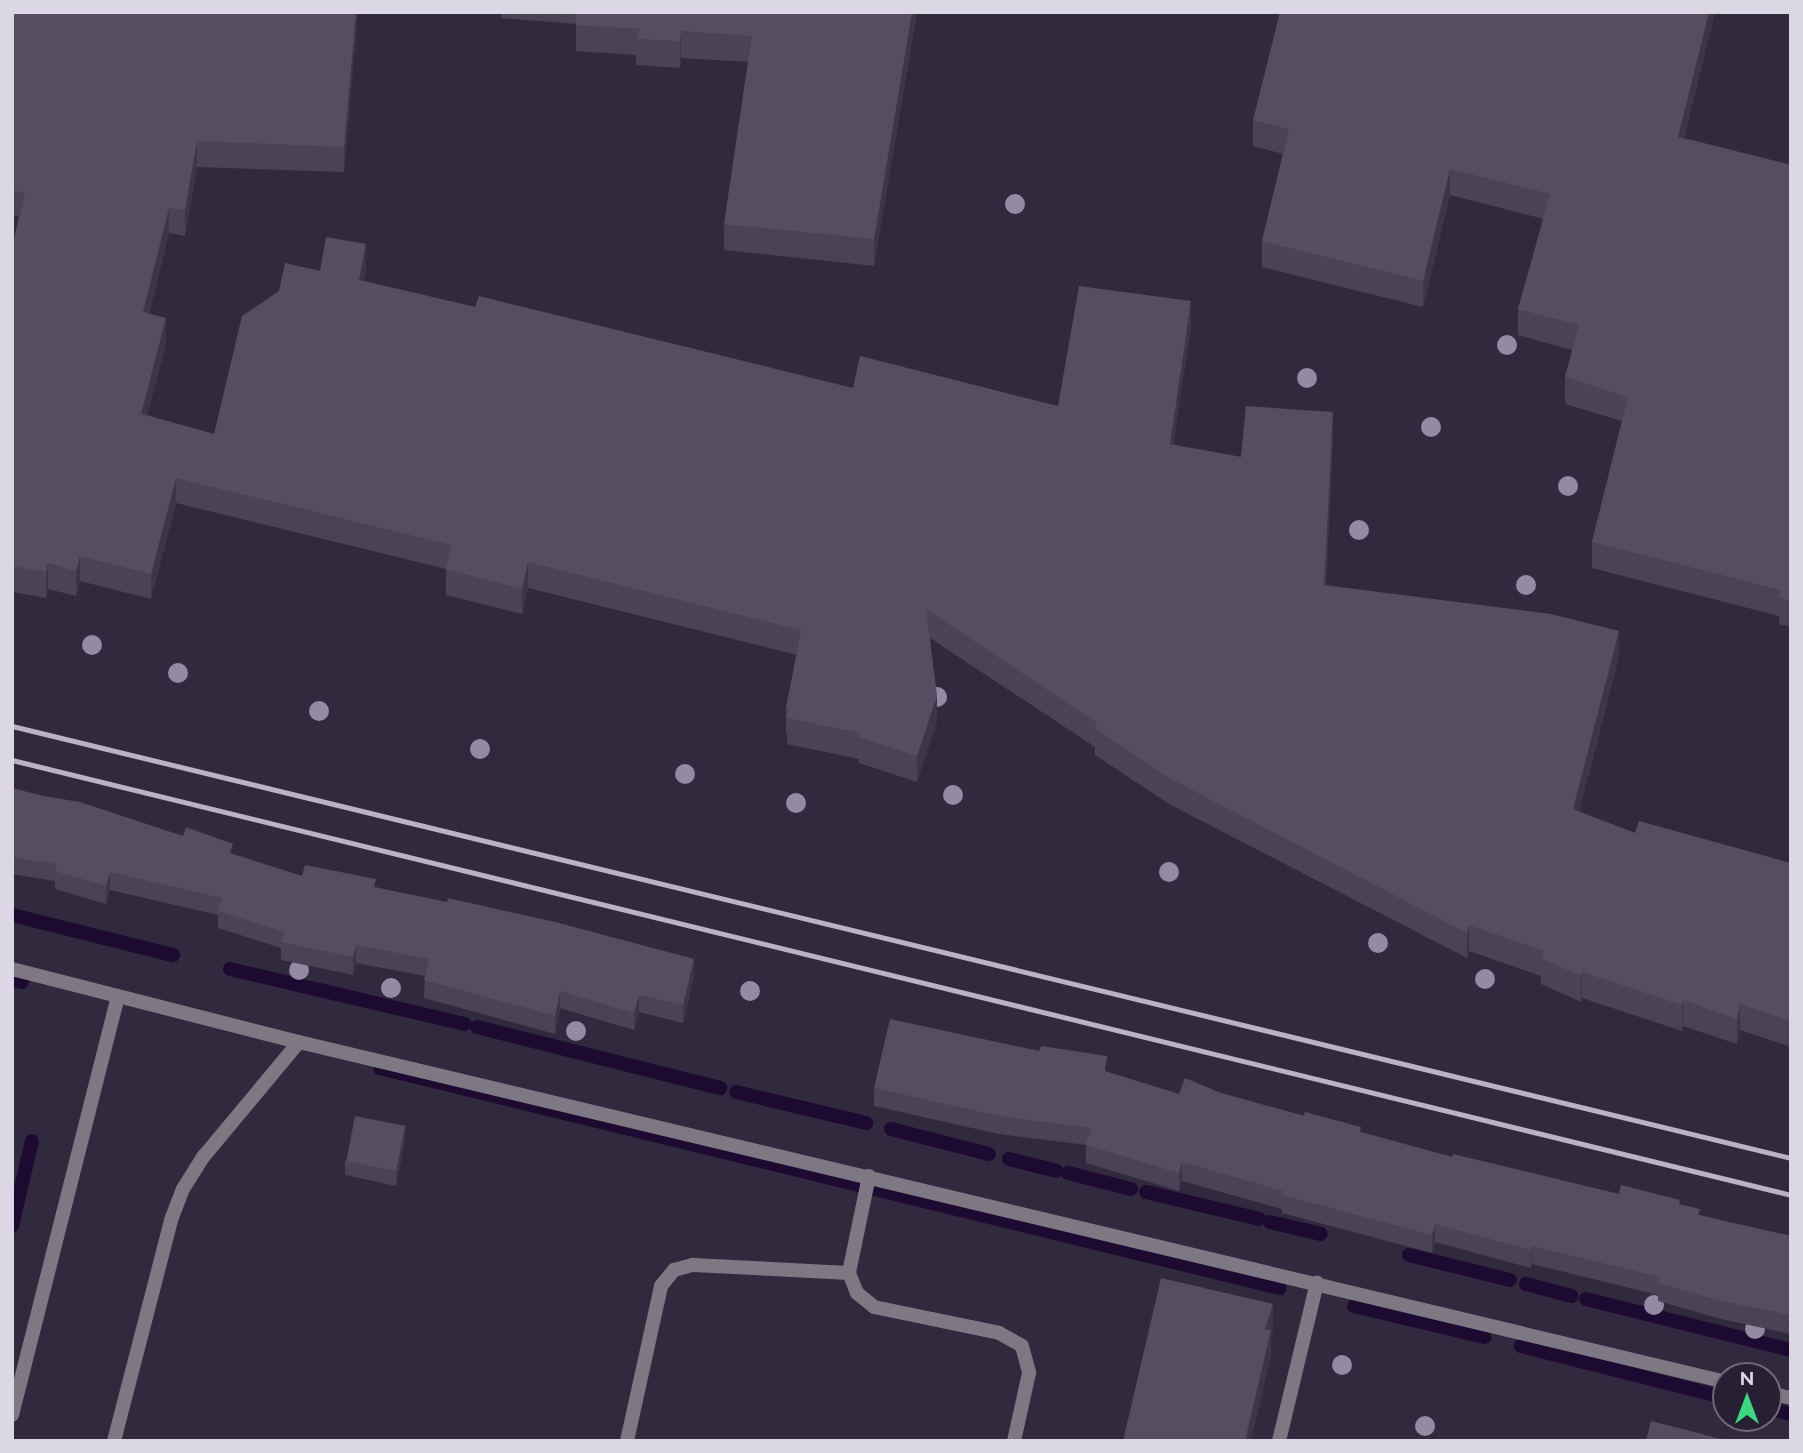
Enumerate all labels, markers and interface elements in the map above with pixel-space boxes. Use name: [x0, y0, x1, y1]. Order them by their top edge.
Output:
north arrow: [1712, 1362, 1782, 1432]
text: N: [1740, 1367, 1754, 1389]

